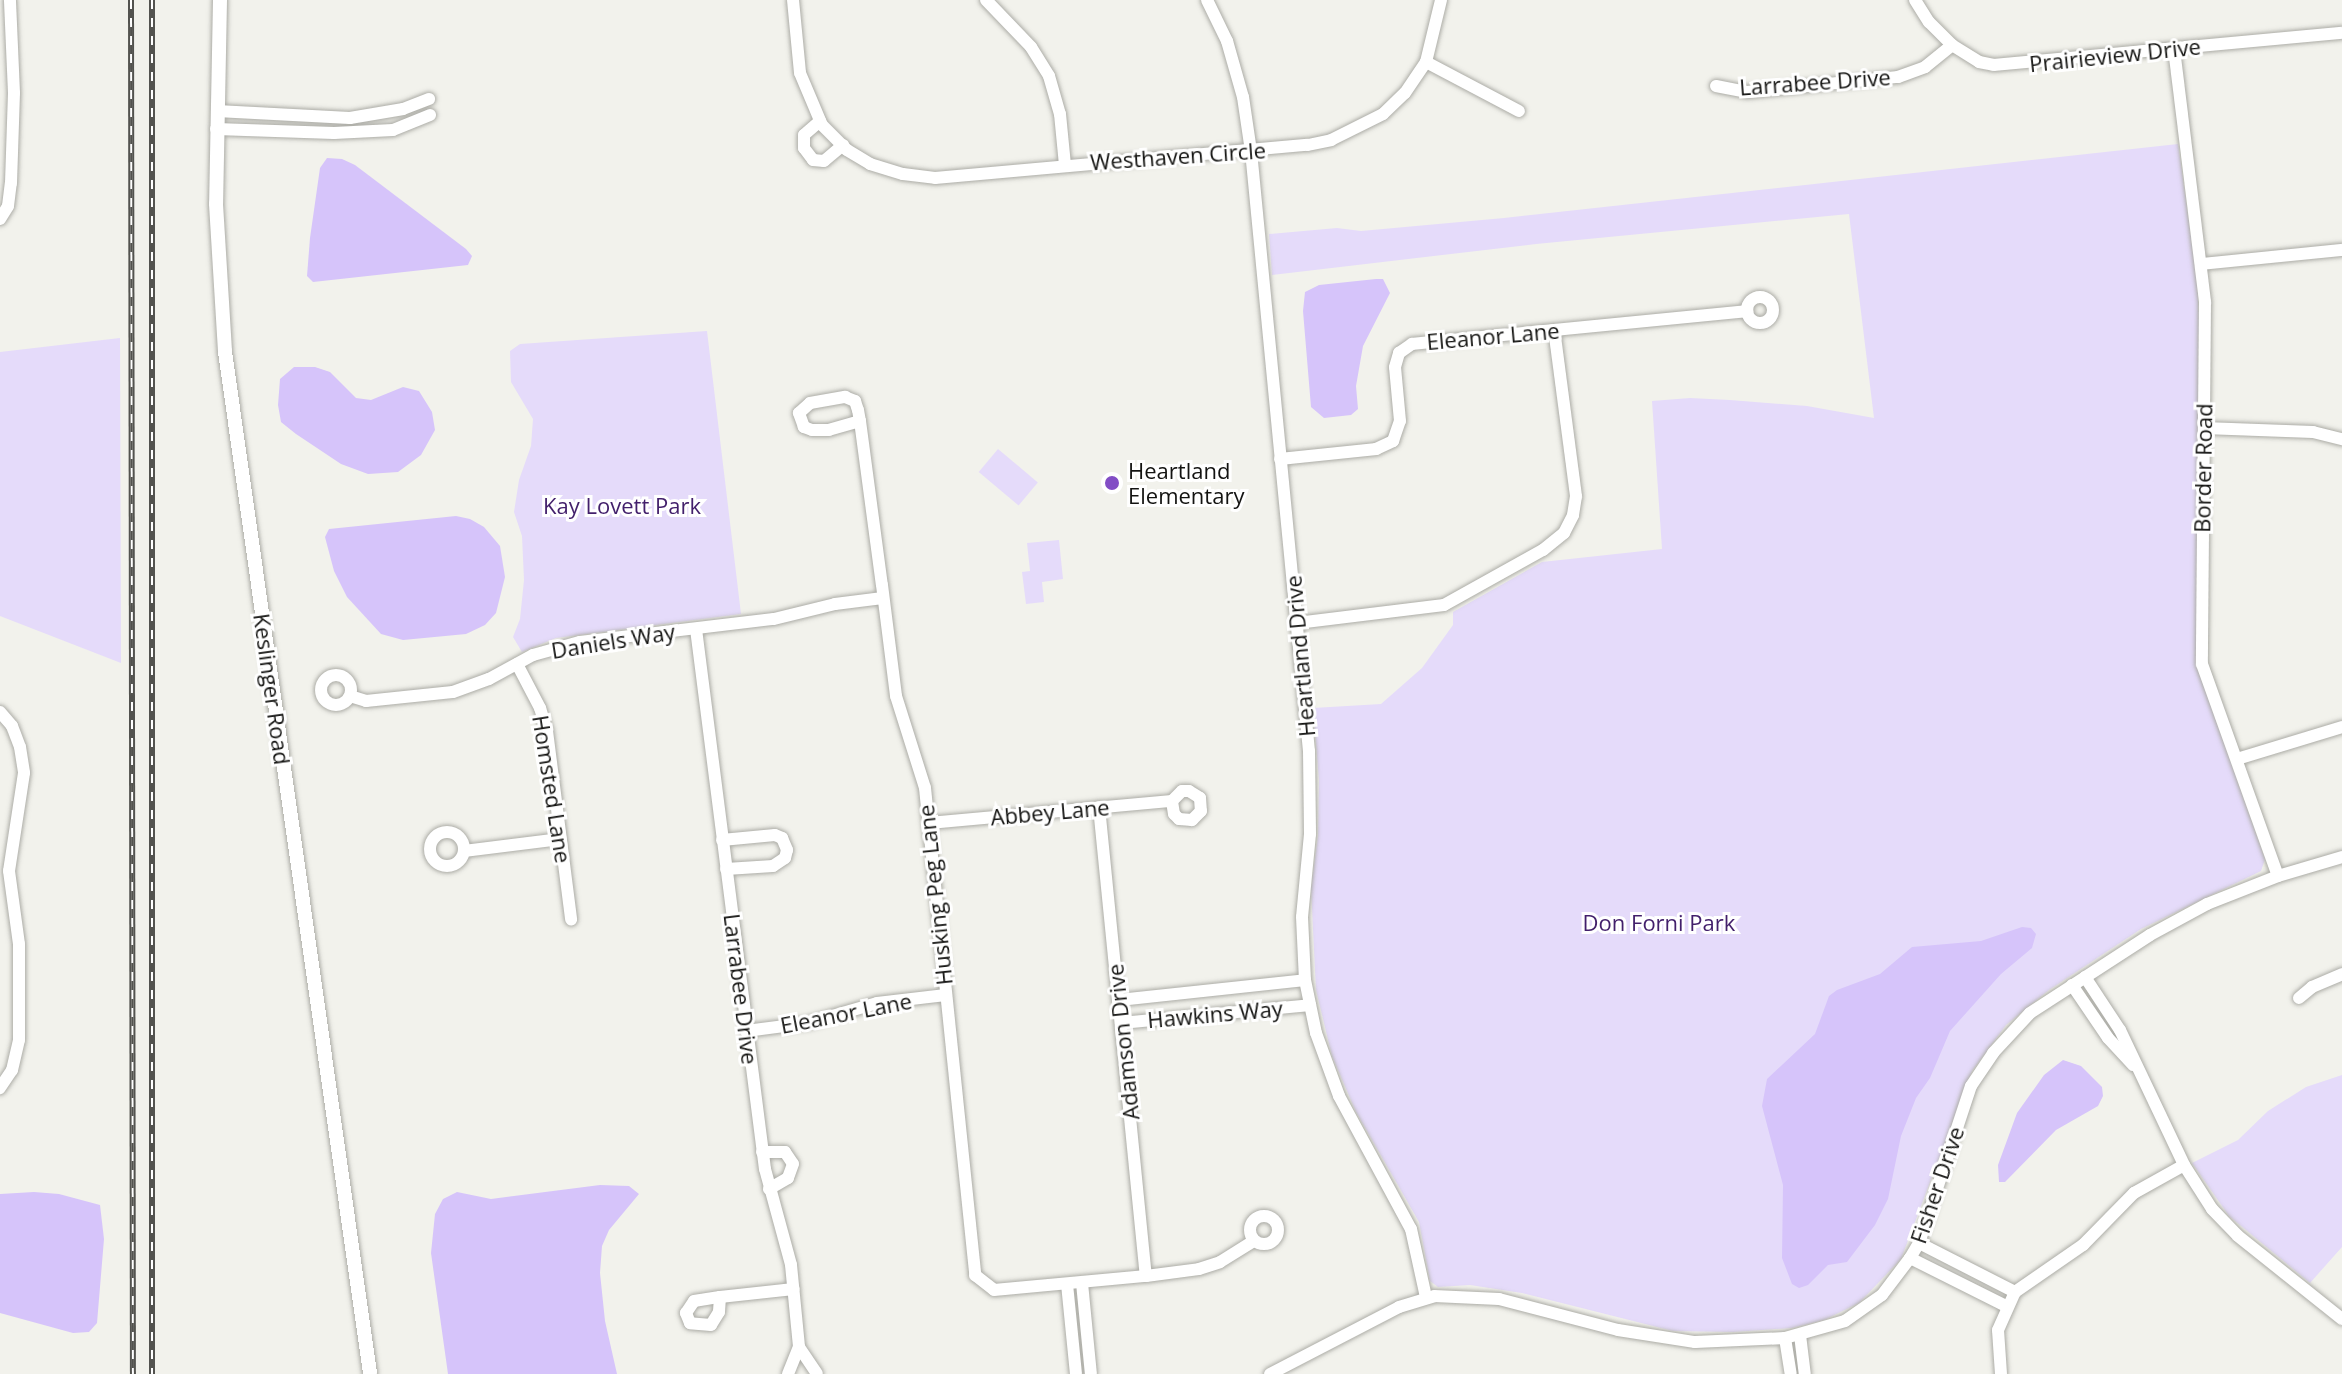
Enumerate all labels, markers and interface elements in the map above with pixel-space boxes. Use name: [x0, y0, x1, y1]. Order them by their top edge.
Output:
street label: Prairieview Drive: [2028, 33, 2202, 77]
street label: Larrabee Drive: [1738, 64, 1892, 100]
street label: Westhaven Circle: [1089, 137, 1267, 175]
street label: Eleanor Lane: [1425, 317, 1561, 355]
street label: Border Road: [2189, 403, 2217, 533]
place label: Heartland Elementary: [1128, 457, 1244, 508]
marker: Heartland Elementary: [1103, 474, 1121, 492]
park label: Kay Lovett Park: [543, 493, 701, 519]
street label: Heartland Drive: [1280, 574, 1320, 738]
street label: Keslinger Road: [248, 612, 296, 766]
street label: Daniels Way: [549, 618, 677, 664]
street label: Homsted Lane: [527, 713, 577, 865]
street label: Abbey Lane: [989, 794, 1111, 830]
street label: Husking Peg Lane: [912, 803, 958, 987]
park label: Don Forni Park: [1583, 910, 1735, 936]
street label: Larrabee Drive: [719, 912, 763, 1066]
street label: Adamson Drive: [1102, 963, 1144, 1121]
street label: Eleanor Lane: [778, 987, 914, 1039]
street label: Hawkins Way: [1146, 995, 1284, 1033]
street label: Fisher Drive: [1905, 1123, 1969, 1247]

